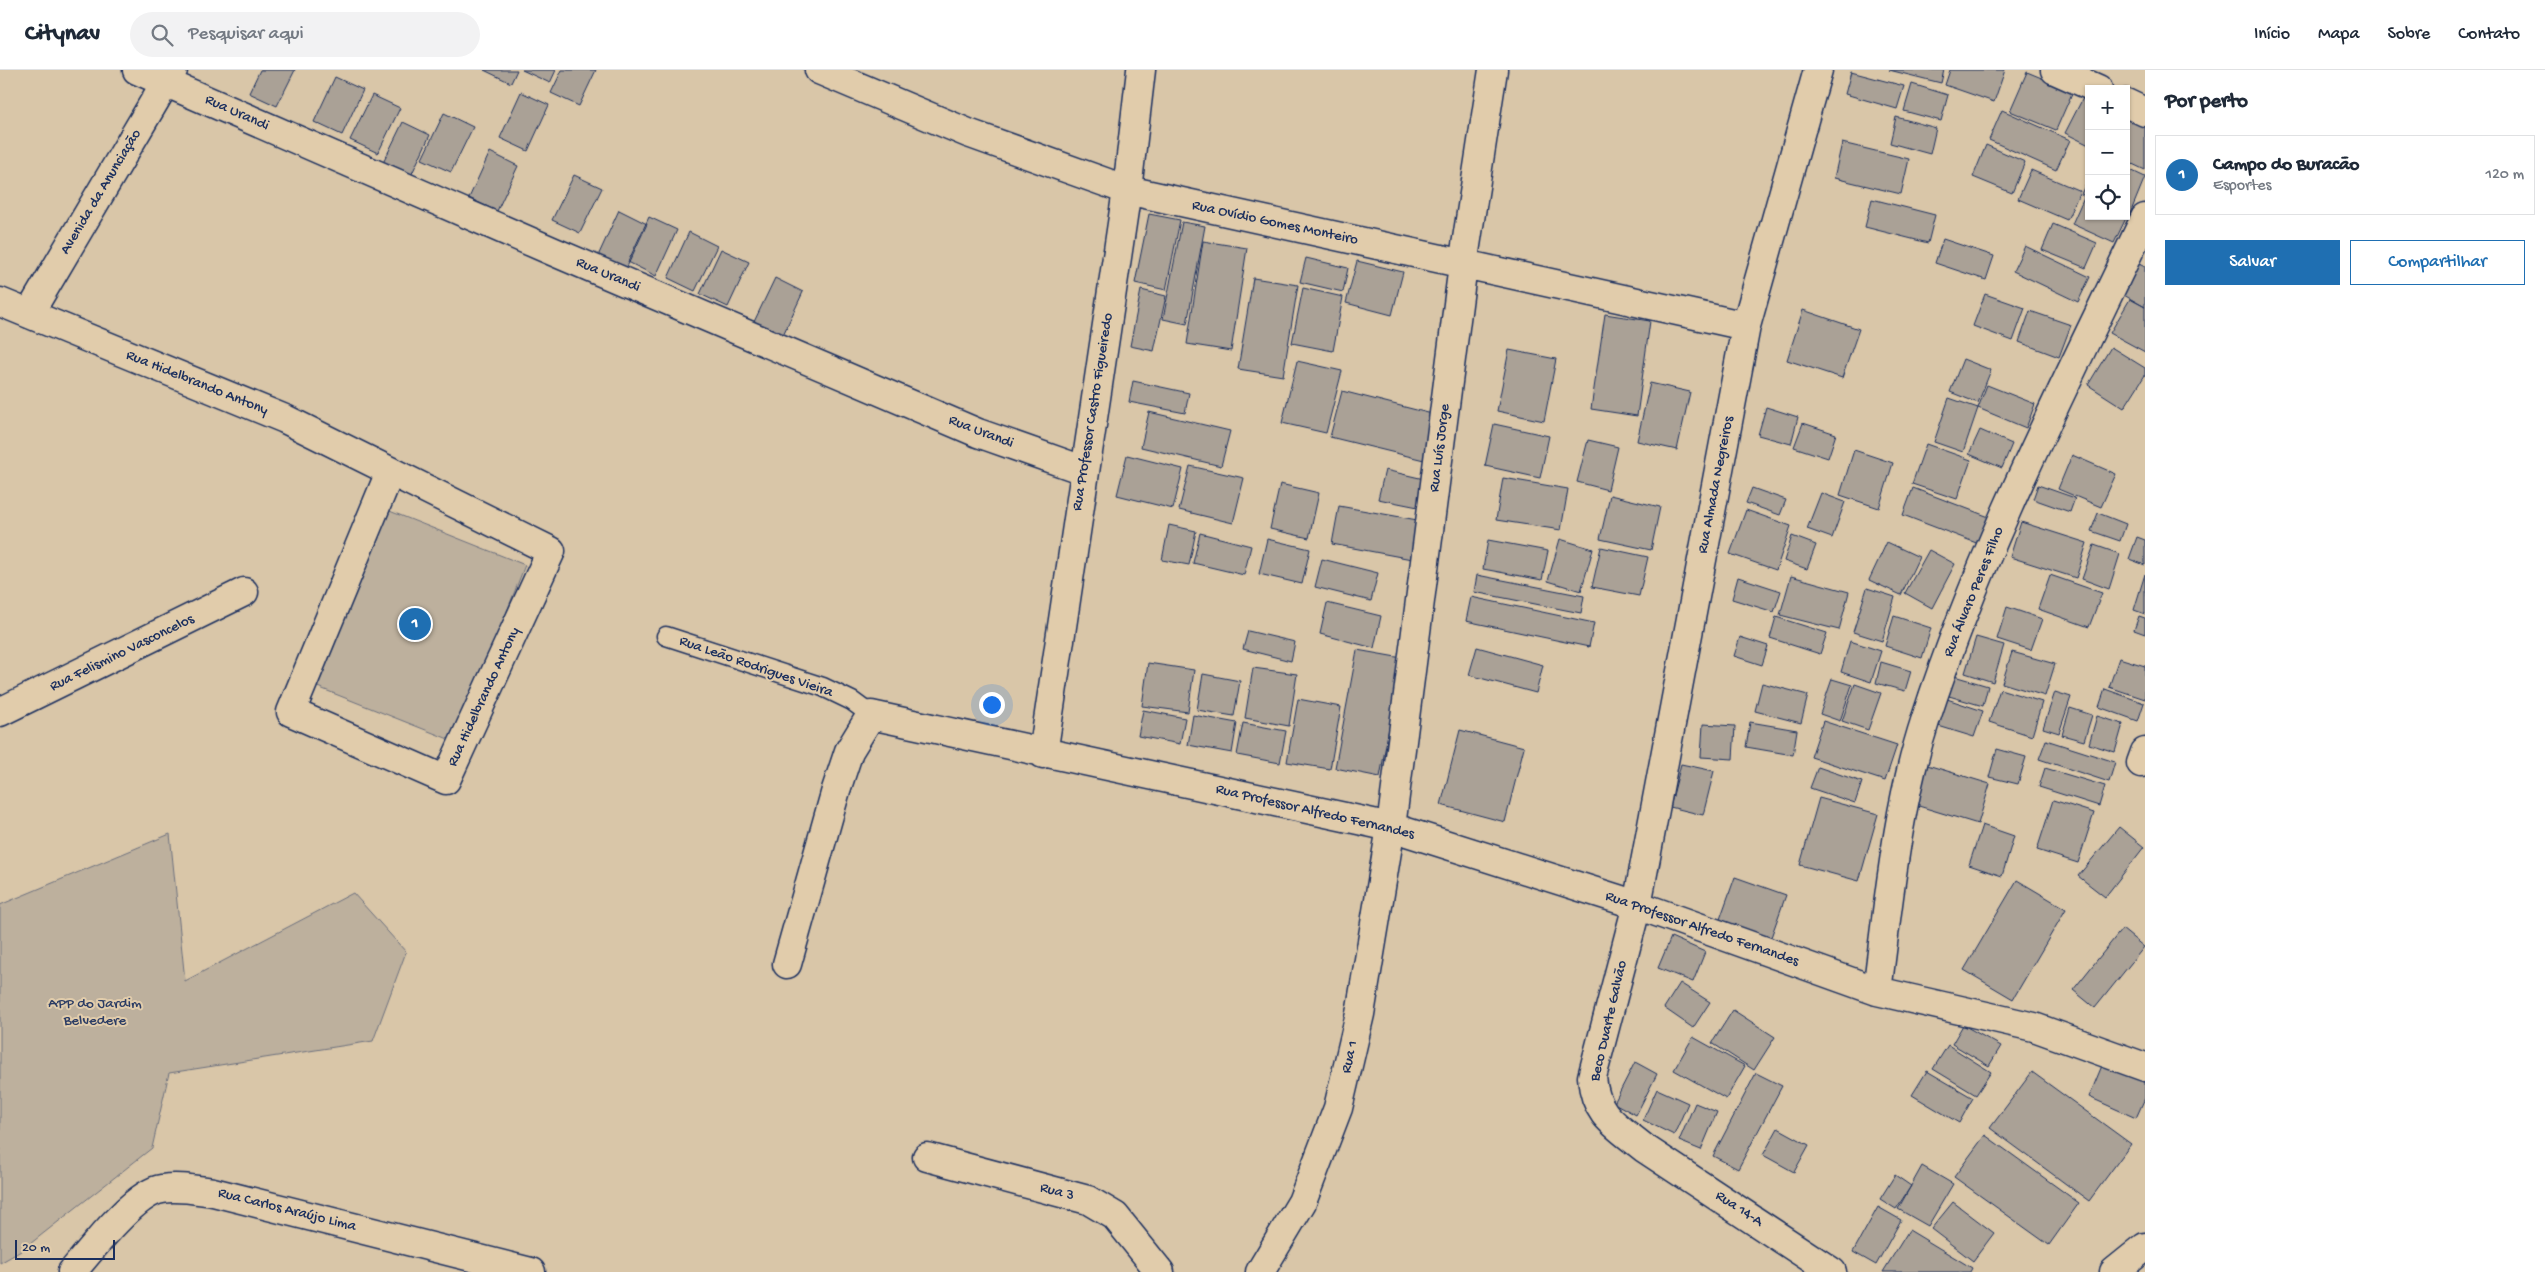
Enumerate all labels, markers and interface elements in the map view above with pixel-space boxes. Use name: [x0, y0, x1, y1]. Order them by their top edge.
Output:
search box: [130, 12, 480, 57]
text: Citynav: [25, 20, 100, 49]
icon: search: [148, 21, 176, 49]
text: Pesquisar aqui: [188, 23, 304, 46]
text: Início: [2254, 24, 2290, 45]
text: Mapa: [2318, 24, 2359, 45]
text: Sobre: [2387, 24, 2430, 45]
text: Contato: [2458, 24, 2520, 45]
map controls: [2085, 85, 2130, 220]
button: +: [2085, 85, 2130, 130]
text: Por perto: [2165, 90, 2248, 115]
street label: Rua Urandi: [202, 91, 272, 135]
street label: Avenida da Anunciação: [56, 126, 146, 258]
button: −: [2085, 130, 2130, 175]
text: Campo do Buracão: [2213, 154, 2359, 177]
text: 1: [2179, 166, 2185, 185]
text: 120 m: [2485, 166, 2524, 185]
button: locate: [2085, 175, 2130, 220]
text: Esportes: [2213, 177, 2271, 196]
street label: Rua Ovídio Gomes Monteiro: [1190, 197, 1360, 249]
button: Salvar: [2165, 240, 2340, 285]
button: Compartilhar: [2350, 240, 2525, 285]
street label: Rua Urandi: [573, 253, 643, 297]
street label: Rua Professor Castro Figueiredo: [1068, 312, 1118, 512]
street label: Rua Hidelbrando Antony: [123, 346, 271, 420]
street label: Rua Luís Jorge: [1426, 403, 1454, 493]
street label: Rua Urandi: [946, 411, 1016, 453]
street label: Rua Almada Negreiros: [1694, 414, 1738, 555]
street label: Rua Álvaro Peres Filho: [1940, 524, 2008, 660]
pin: 1: [399, 605, 431, 643]
street label: Rua Felismino Vasconcelos: [47, 610, 198, 696]
street label: Rua Hidelbrando Antony: [444, 624, 524, 770]
street label: Rua Leão Rodrigues Vieira: [677, 632, 836, 702]
your location: [979, 692, 1005, 718]
street label: Rua Professor Alfredo Fernandes: [1214, 780, 1417, 844]
street label: Rua Professor Alfredo Fernandes: [1603, 887, 1802, 971]
street label: Beco Duarte Galvão: [1586, 959, 1632, 1084]
park label: APP do Jardim Belvedere: [48, 995, 142, 1030]
street label: Rua 1: [1338, 1039, 1362, 1075]
street label: Rua 3: [1038, 1179, 1076, 1205]
street label: Rua Carlos Araújo Lima: [216, 1184, 359, 1236]
street label: Rua 14-A: [1712, 1187, 1767, 1232]
scale bar: [15, 1237, 115, 1260]
text: 20 m: [22, 1240, 50, 1257]

